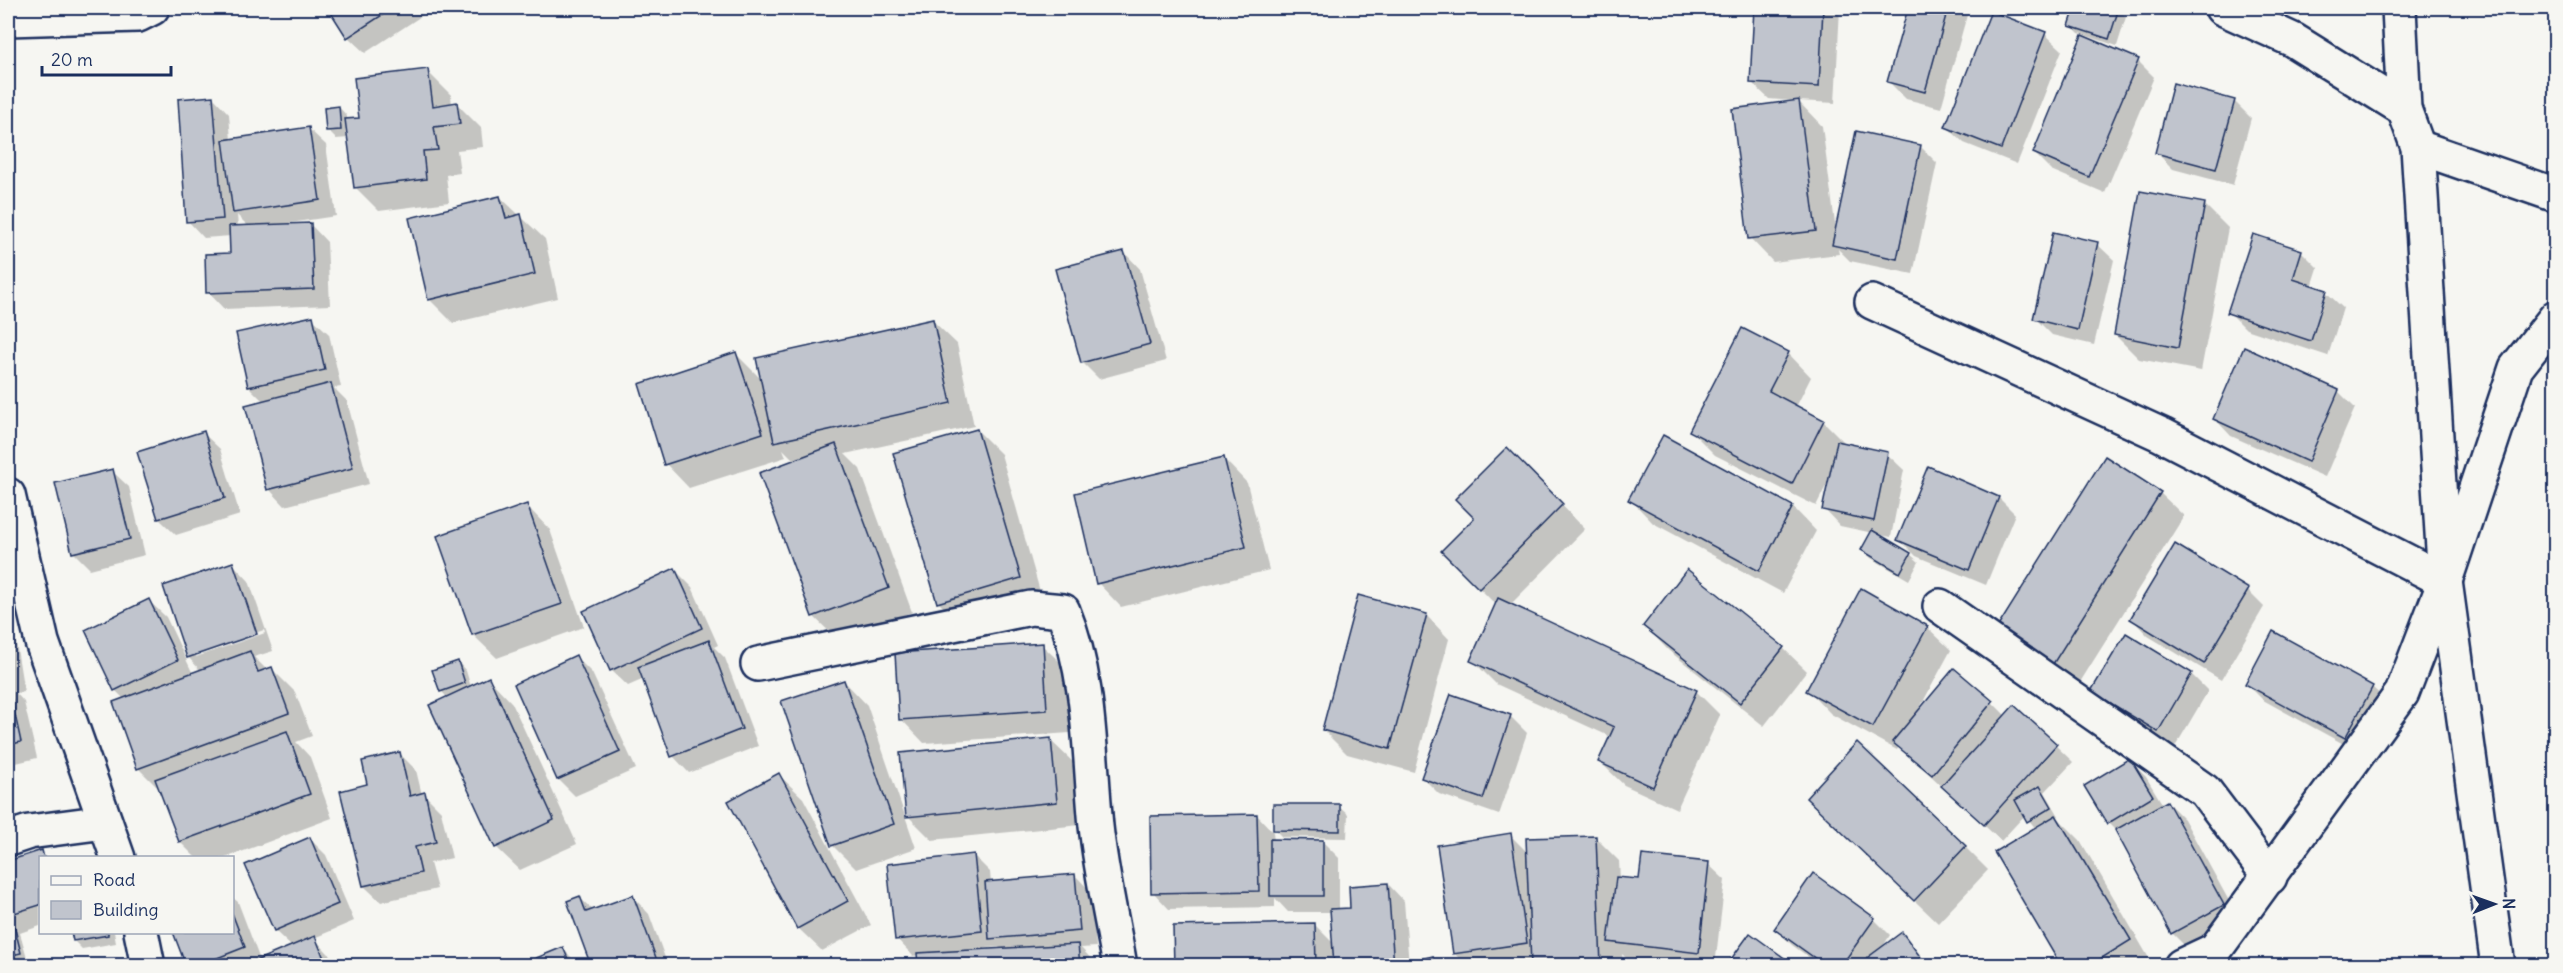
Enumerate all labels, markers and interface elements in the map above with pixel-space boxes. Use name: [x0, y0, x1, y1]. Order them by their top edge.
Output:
scale bar: [42, 39, 171, 77]
text: 20 m: [51, 48, 93, 71]
legend: [39, 856, 234, 934]
text: Road: [93, 868, 136, 891]
north arrow: [2464, 874, 2524, 934]
text: Building: [93, 898, 158, 921]
text: N: [2499, 898, 2519, 909]

